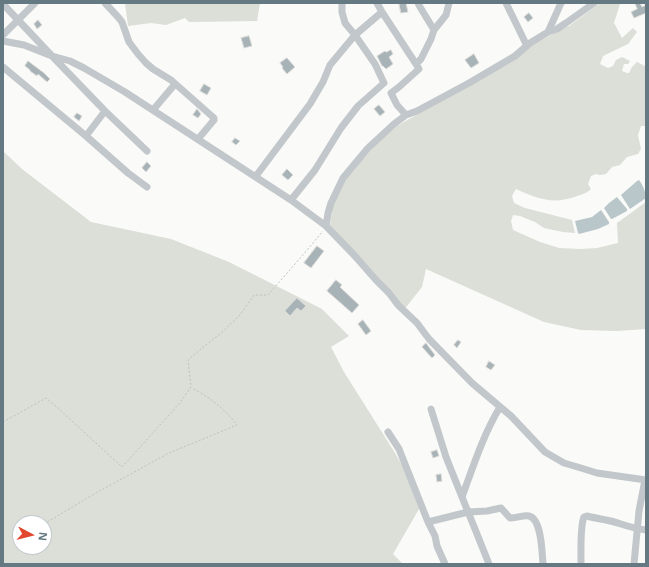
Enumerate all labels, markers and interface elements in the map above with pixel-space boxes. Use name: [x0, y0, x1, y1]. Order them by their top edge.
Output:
north arrow: [12, 515, 52, 555]
text: N: [35, 531, 51, 542]

